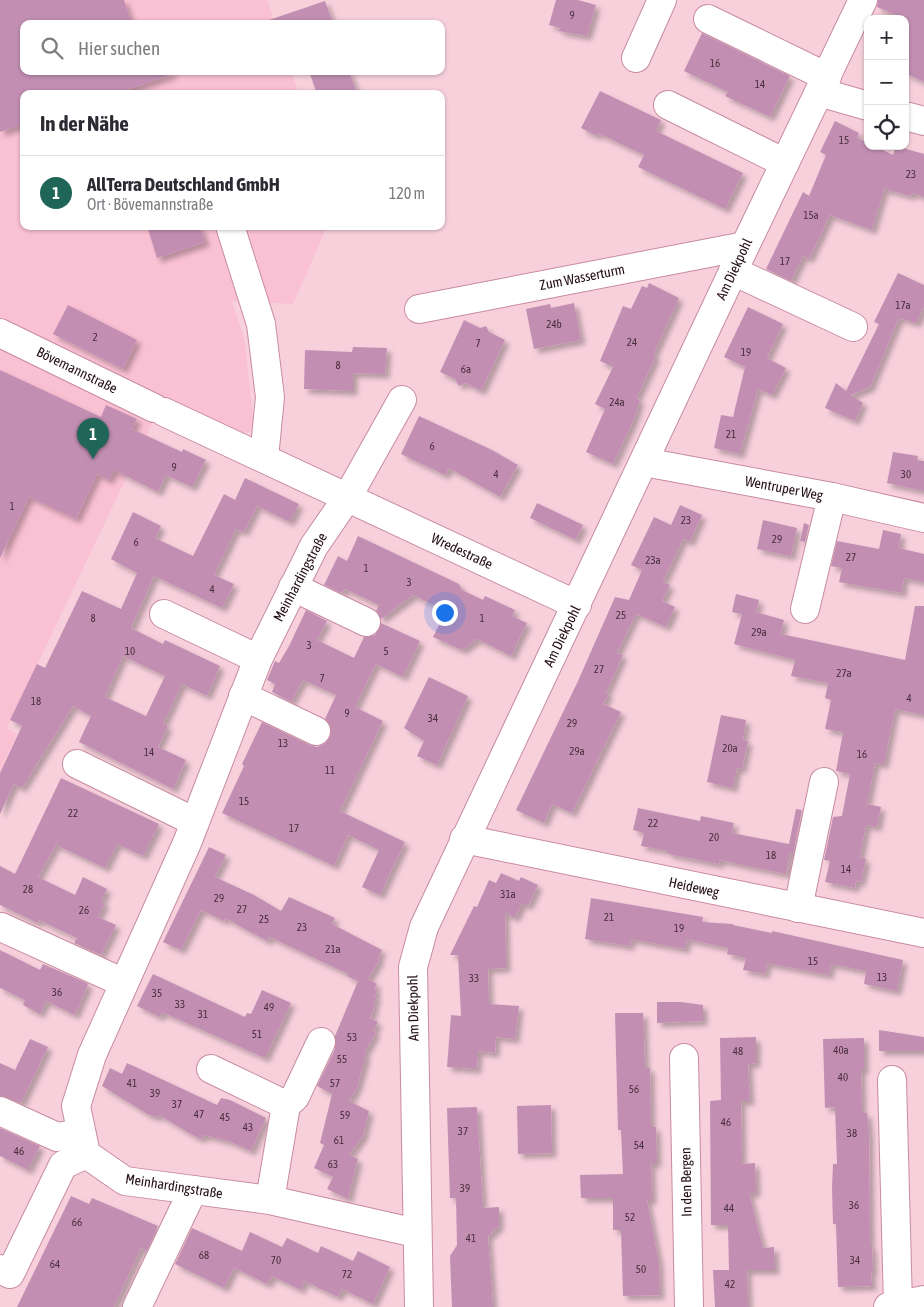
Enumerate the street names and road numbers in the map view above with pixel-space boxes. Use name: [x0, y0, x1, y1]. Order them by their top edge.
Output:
street label: Am Diekpohl: [713, 235, 755, 302]
street label: Zum Wasserturm: [538, 261, 626, 293]
street label: Bövemannstraße: [34, 344, 120, 396]
street label: Wentruper Weg: [744, 473, 824, 503]
street label: Meinhardingstraße: [270, 530, 330, 624]
street label: Wredestraße: [429, 530, 495, 572]
street label: Am Diekpohl: [540, 603, 584, 669]
street label: Heideweg: [667, 874, 721, 900]
street label: Am Diekpohl: [404, 975, 422, 1041]
street label: In den Bergen: [677, 1147, 695, 1217]
street label: Meinhardingstraße: [124, 1170, 224, 1202]

